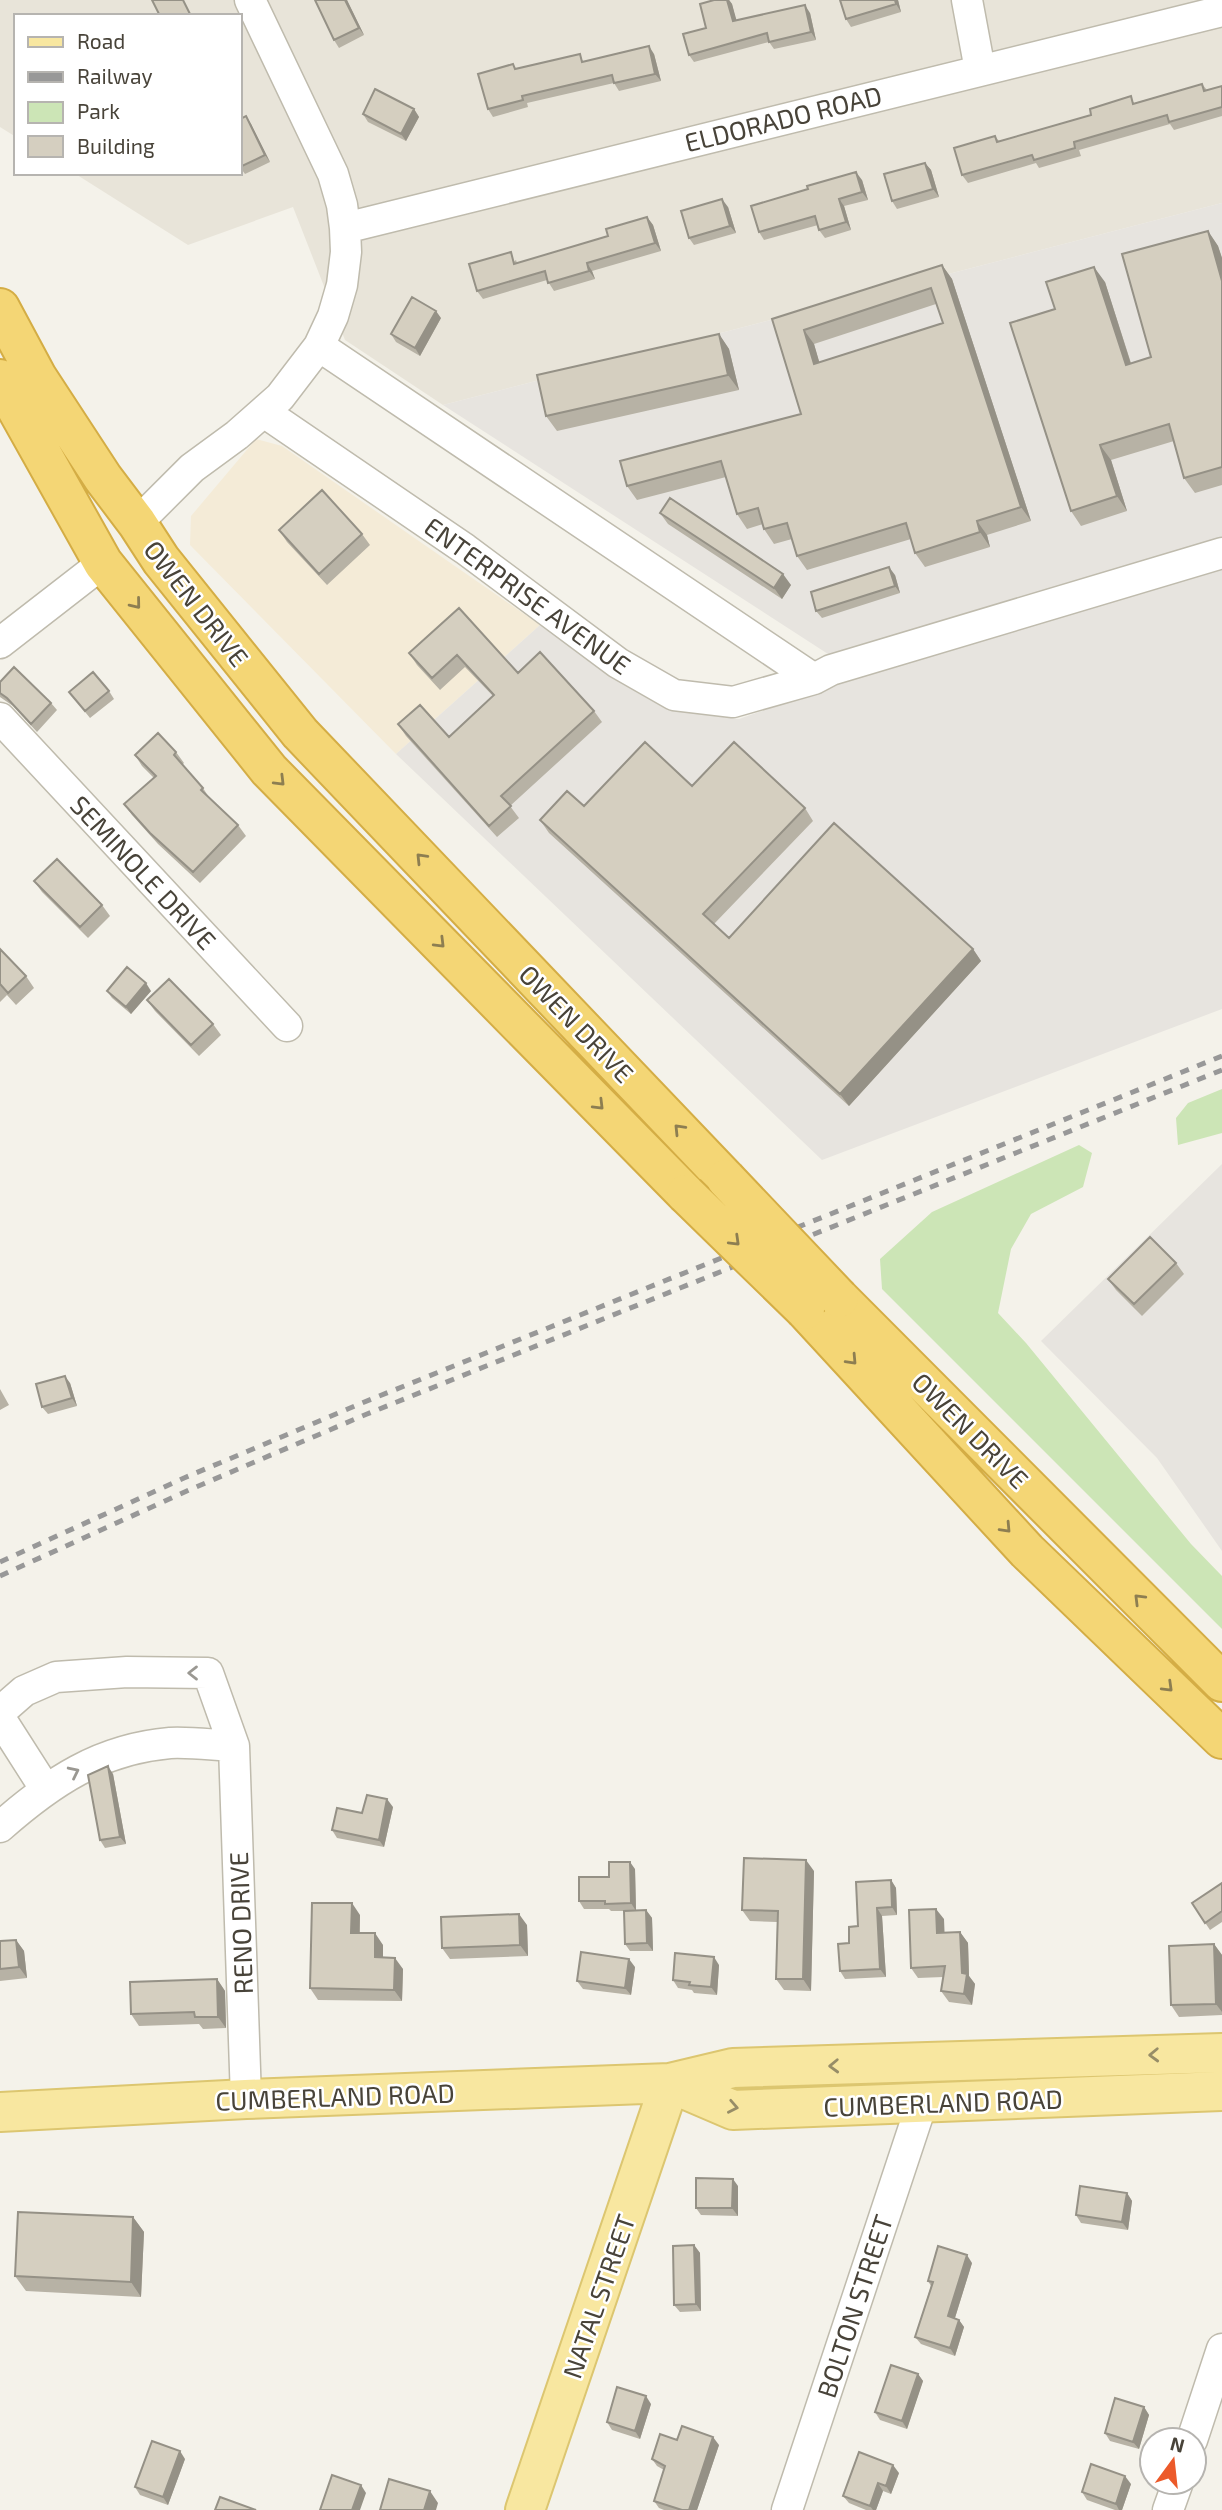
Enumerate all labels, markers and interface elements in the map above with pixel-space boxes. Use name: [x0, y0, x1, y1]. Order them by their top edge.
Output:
legend: [14, 14, 242, 175]
text: Road: [77, 28, 125, 53]
text: Railway: [77, 63, 153, 88]
street label: ELDORADO ROAD: [681, 79, 885, 157]
text: Park: [77, 98, 120, 123]
text: Building: [77, 133, 155, 158]
street label: ENTERPRISE AVENUE: [419, 510, 637, 680]
street label: OWEN DRIVE: [138, 534, 256, 672]
one-way arrow: [128, 597, 141, 609]
one-way arrow: [272, 772, 285, 785]
street label: SEMINOLE DRIVE: [65, 789, 223, 955]
one-way arrow: [416, 853, 429, 866]
one-way arrow: [431, 934, 444, 947]
street label: OWEN DRIVE: [513, 958, 641, 1088]
one-way arrow: [591, 1097, 604, 1110]
one-way arrow: [674, 1124, 687, 1137]
one-way arrow: [727, 1233, 740, 1246]
one-way arrow: [843, 1352, 856, 1365]
street label: OWEN DRIVE: [907, 1366, 1035, 1494]
one-way arrow: [997, 1519, 1010, 1532]
one-way arrow: [1135, 1595, 1148, 1608]
one-way arrow: [187, 1665, 198, 1681]
one-way arrow: [1160, 1678, 1173, 1691]
one-way arrow: [67, 1766, 79, 1780]
street label: RENO DRIVE: [222, 1851, 258, 1995]
one-way arrow: [1148, 2047, 1159, 2063]
one-way arrow: [828, 2058, 839, 2073]
street label: CUMBERLAND ROAD: [215, 2076, 455, 2116]
street label: CUMBERLAND ROAD: [823, 2082, 1063, 2122]
one-way arrow: [728, 2099, 739, 2114]
street label: NATAL STREET: [555, 2210, 641, 2382]
street label: BOLTON STREET: [810, 2211, 898, 2401]
north arrow: [1138, 2426, 1208, 2496]
text: N: [1168, 2431, 1187, 2457]

